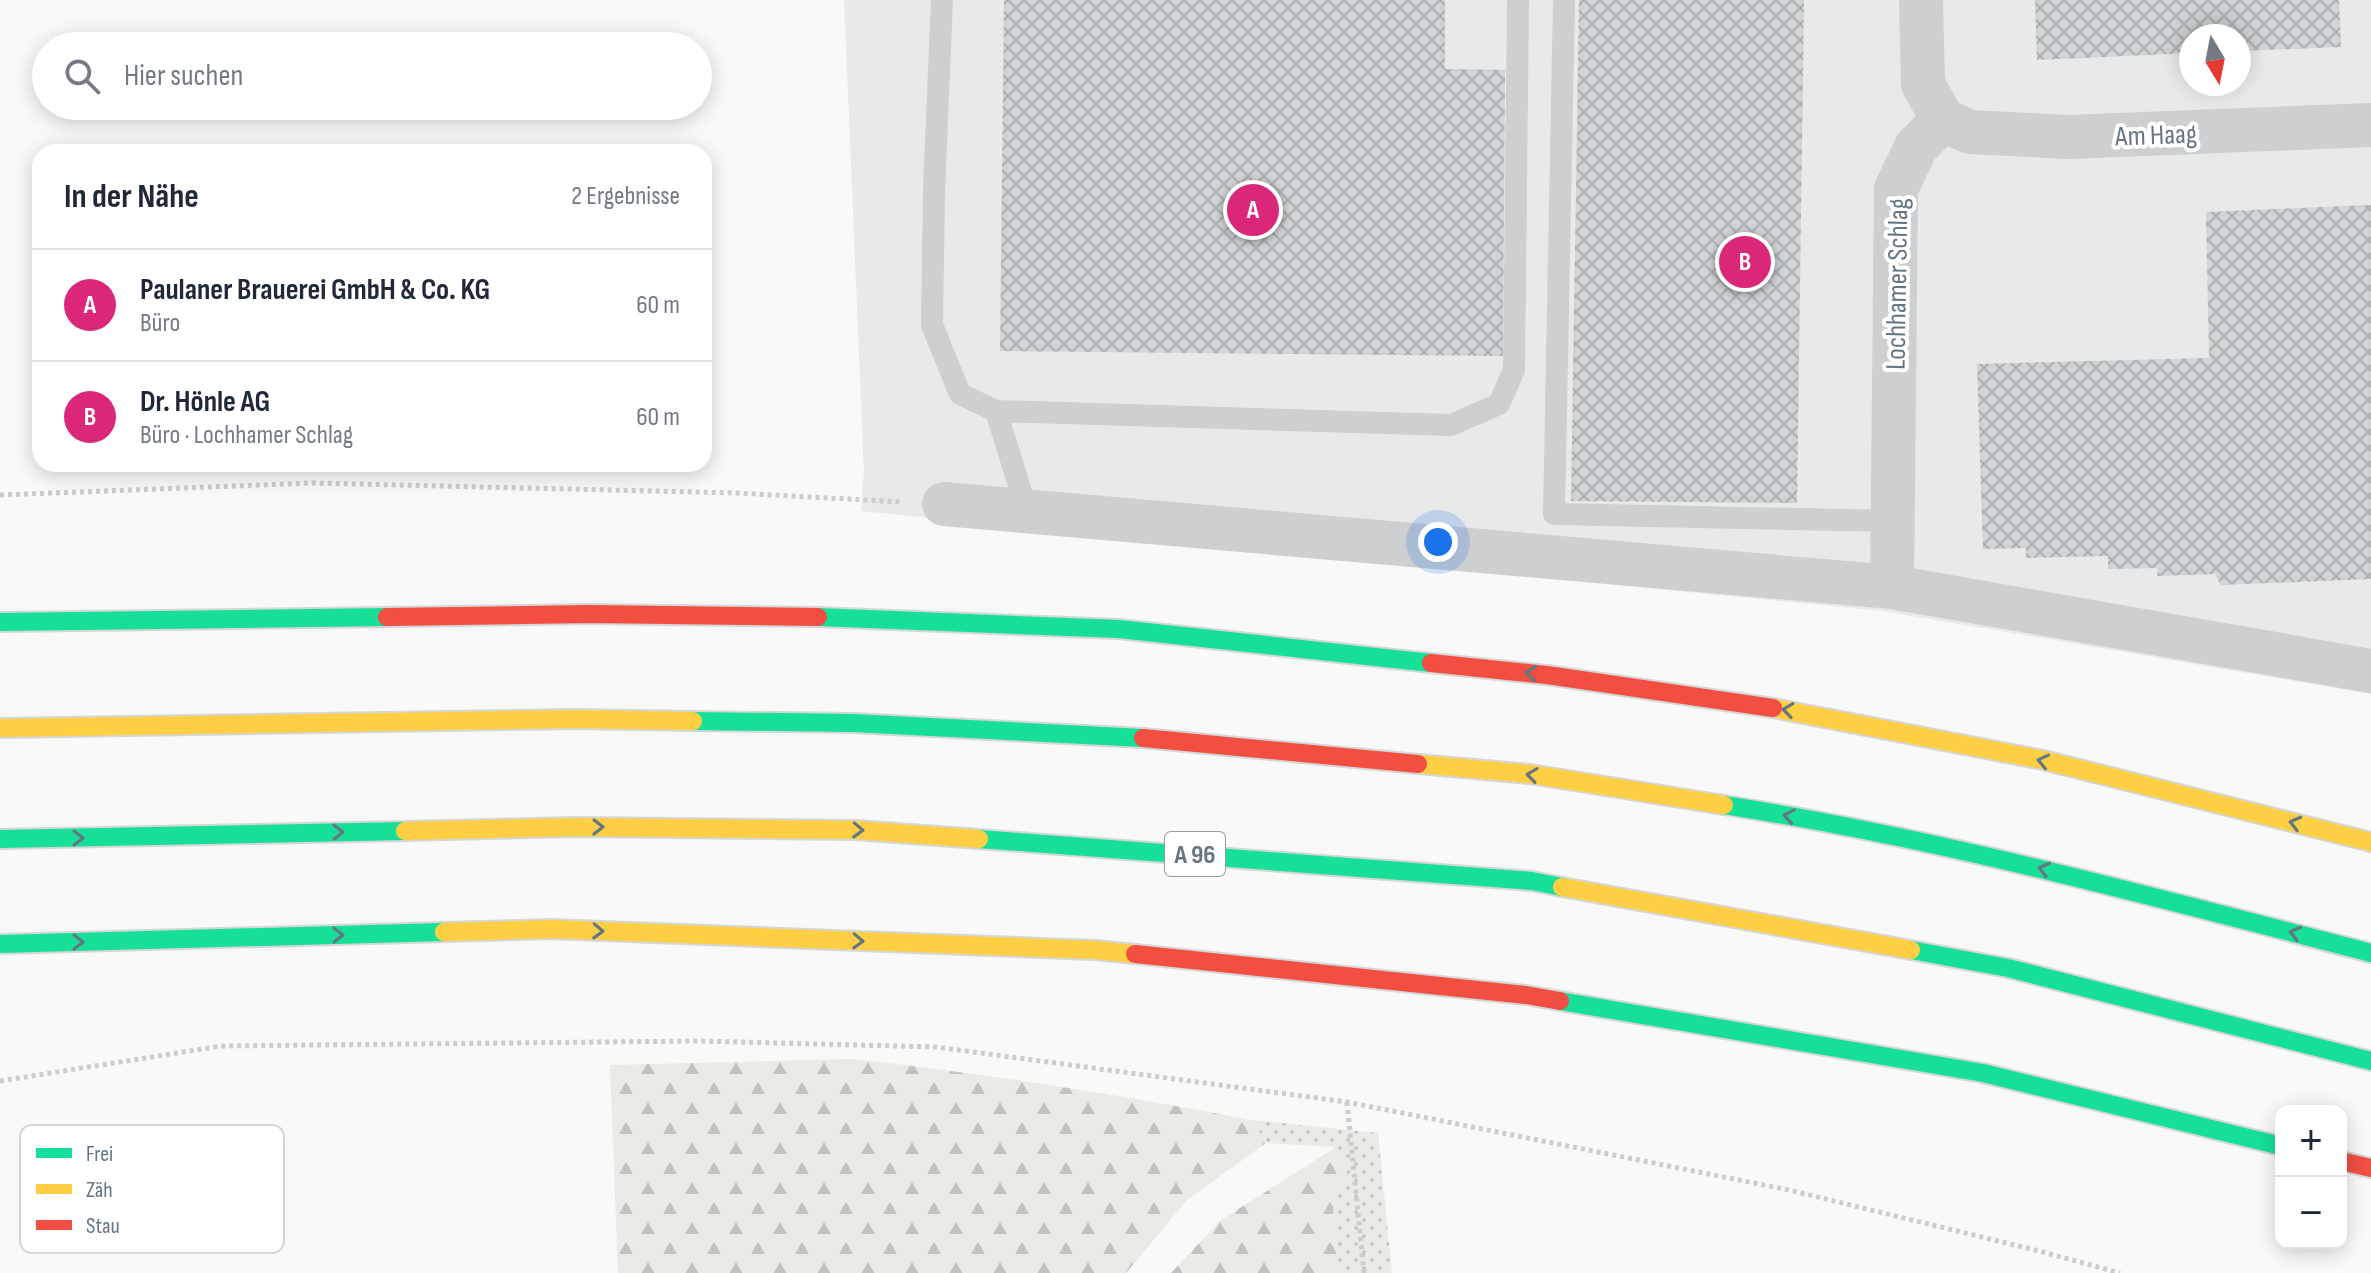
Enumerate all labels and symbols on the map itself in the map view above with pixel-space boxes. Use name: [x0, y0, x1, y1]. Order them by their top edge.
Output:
north arrow: [2179, 24, 2251, 96]
street label: Am Haag: [2114, 118, 2198, 153]
pin: A: [1227, 180, 1279, 240]
street label: Lochhamer Schlag: [1880, 198, 1915, 370]
pin: B: [1719, 232, 1771, 292]
your location: [1418, 522, 1458, 562]
one-way arrow: [1524, 665, 1537, 682]
one-way arrow: [1781, 702, 1795, 719]
one-way arrow: [2037, 753, 2050, 770]
one-way arrow: [1525, 767, 1539, 784]
one-way arrow: [1783, 808, 1796, 825]
one-way arrow: [2289, 816, 2303, 833]
one-way arrow: [592, 818, 605, 836]
one-way arrow: [852, 822, 865, 839]
one-way arrow: [332, 823, 345, 841]
one-way arrow: [72, 829, 85, 846]
road number: A 96: [1165, 832, 1225, 876]
one-way arrow: [2037, 861, 2051, 878]
one-way arrow: [592, 922, 605, 939]
one-way arrow: [332, 926, 345, 943]
one-way arrow: [2289, 926, 2303, 943]
one-way arrow: [852, 932, 865, 949]
one-way arrow: [72, 933, 85, 950]
legend: [20, 1125, 284, 1253]
text: Frei: [86, 1141, 113, 1168]
text: Zäh: [86, 1177, 113, 1204]
text: Stau: [86, 1213, 120, 1240]

